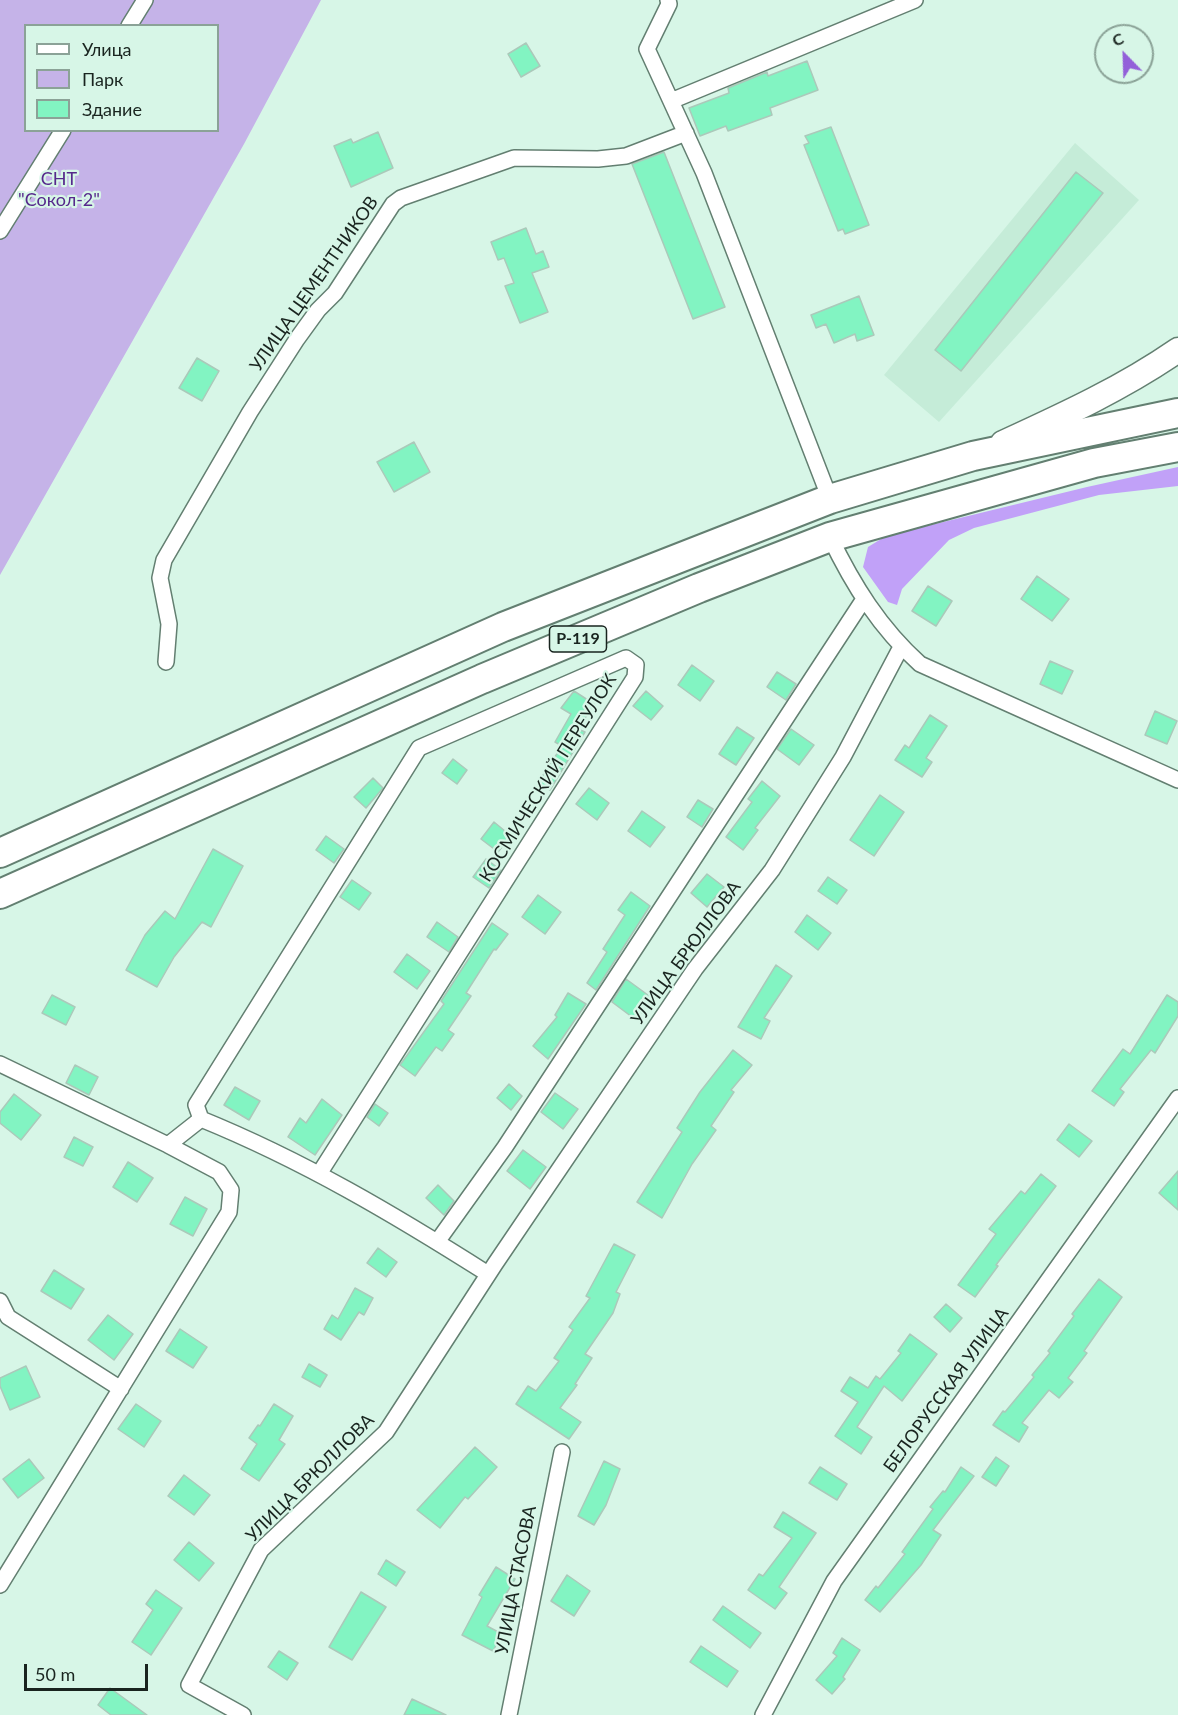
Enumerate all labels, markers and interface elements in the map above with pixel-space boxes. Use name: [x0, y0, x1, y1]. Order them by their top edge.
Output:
legend: [24, 24, 219, 132]
north arrow: [1094, 24, 1154, 84]
text: С: [1109, 28, 1126, 50]
text: Улица: [82, 38, 132, 60]
text: Парк: [82, 68, 123, 90]
text: Здание: [82, 98, 142, 120]
park label: СНТ "Сокол-2": [18, 168, 100, 210]
street label: УЛИЦА ЦЕМЕНТНИКОВ: [245, 192, 383, 376]
road number: Р-119: [550, 626, 606, 652]
street label: КОСМИЧЕСКИЙ ПЕРЕУЛОК: [475, 670, 621, 886]
street label: УЛИЦА БРЮЛЛОВА: [627, 877, 745, 1029]
street label: БЕЛОРУССКАЯ УЛИЦА: [879, 1303, 1013, 1477]
street label: УЛИЦА БРЮЛЛОВА: [241, 1409, 379, 1547]
street label: УЛИЦА СТАСОВА: [491, 1504, 541, 1656]
scale bar: [27, 1652, 152, 1690]
text: 50 m: [35, 1663, 75, 1685]

